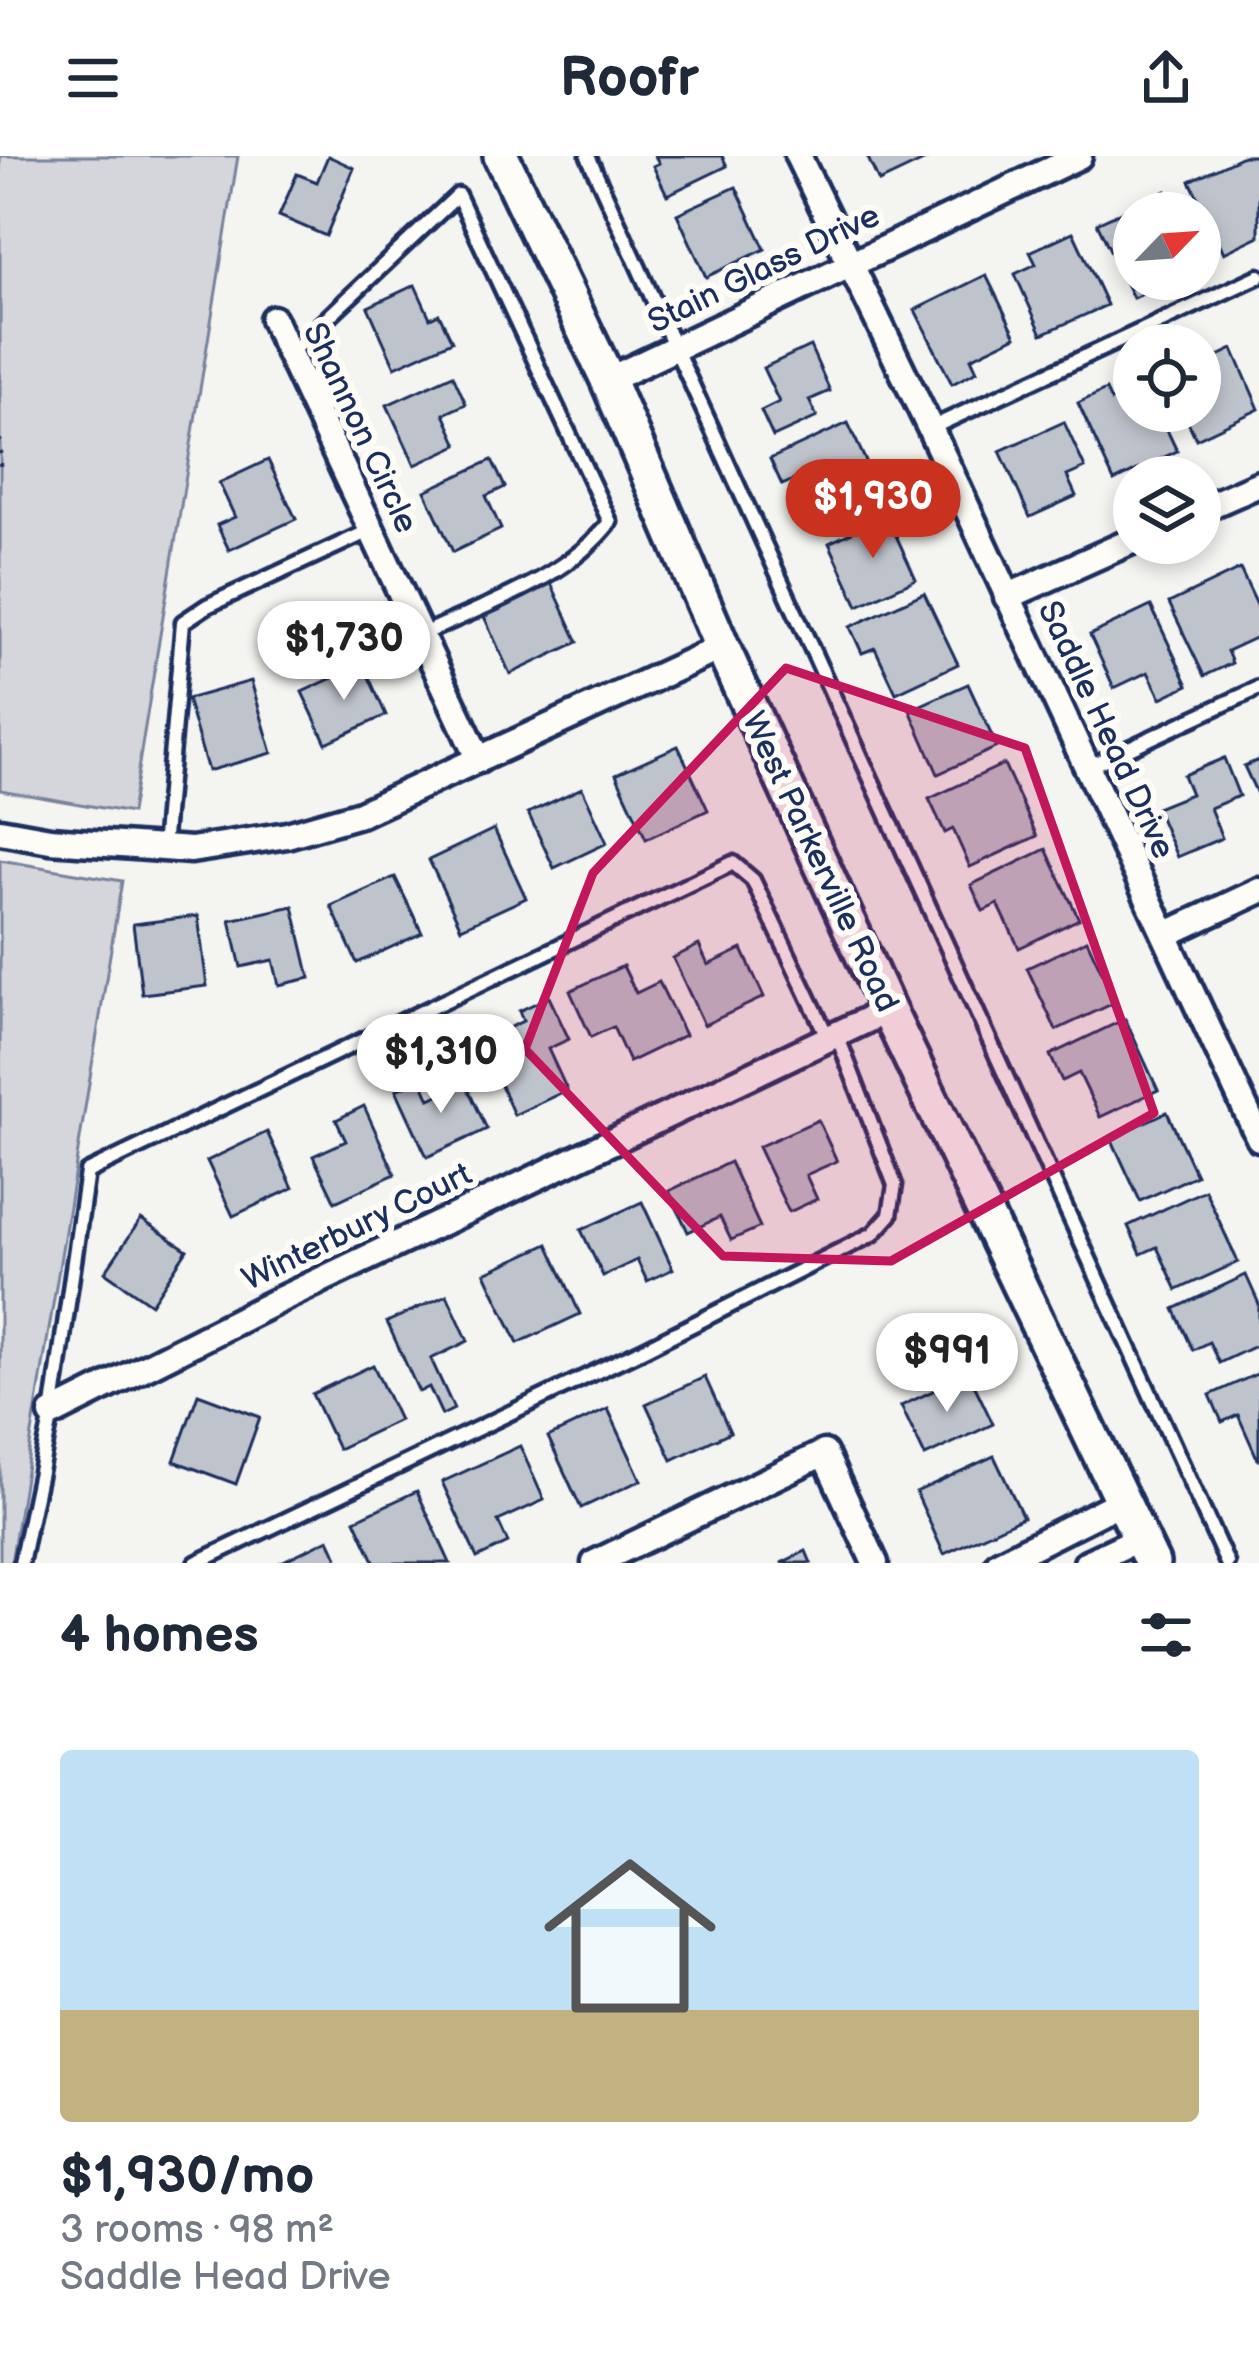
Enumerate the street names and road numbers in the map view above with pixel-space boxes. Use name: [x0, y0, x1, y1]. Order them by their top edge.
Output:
street label: Stain Glass Drive: [642, 196, 886, 342]
street label: Shannon Circle: [294, 317, 426, 539]
street label: Saddle Head Drive: [1029, 595, 1183, 865]
street label: West Parkerville Road: [733, 706, 907, 1018]
street label: Winterbury Court: [236, 1154, 478, 1300]

